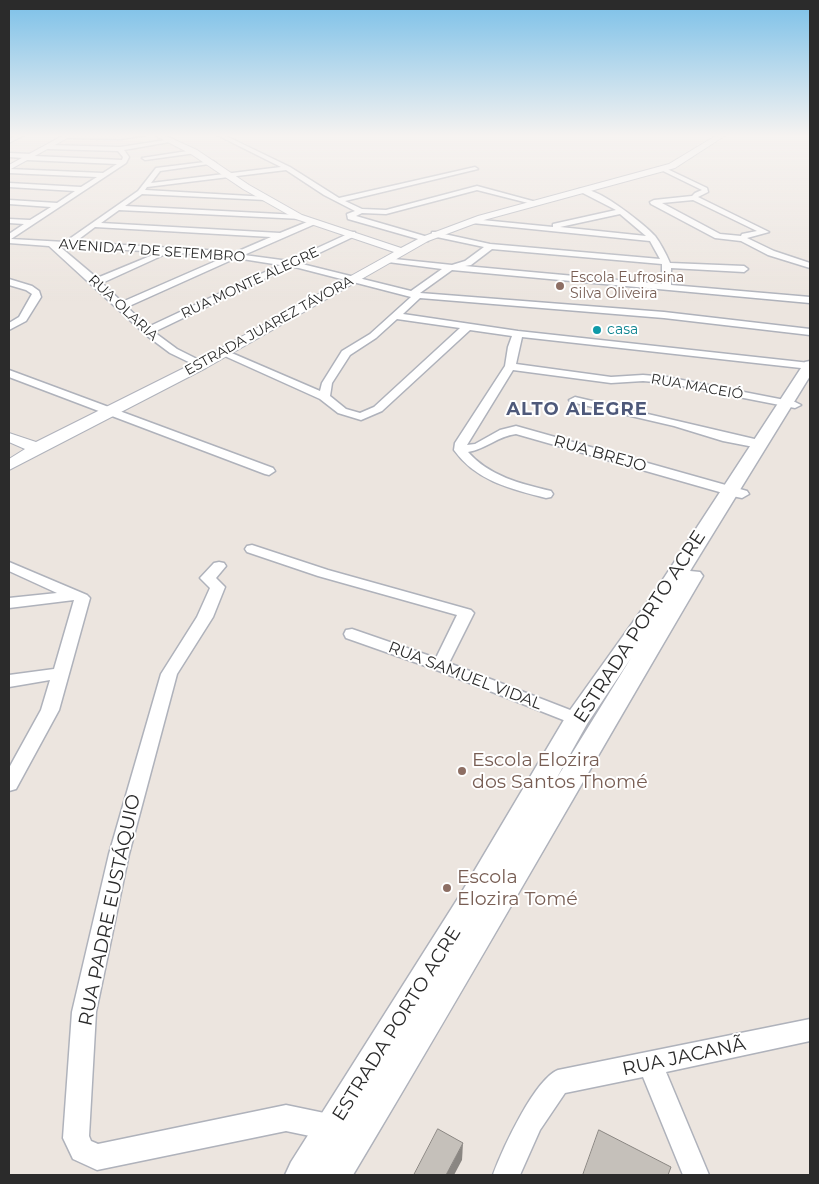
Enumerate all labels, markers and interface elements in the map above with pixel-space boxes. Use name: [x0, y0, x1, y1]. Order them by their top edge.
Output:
street label: AVENIDA 7 DE SETEMBRO: [58, 236, 246, 266]
street label: RUA MONTE ALEGRE: [178, 244, 322, 322]
place label: Escola Eufrosina Silva Oliveira: [570, 270, 684, 302]
street label: RUA OLARIA: [85, 271, 161, 345]
street label: ESTRADA JUAREZ TÁVORA: [182, 273, 356, 379]
marker: Escola Eufrosina Silva Oliveira: [554, 280, 566, 292]
place label: casa: [607, 322, 638, 338]
marker: casa: [591, 324, 603, 336]
street label: RUA MACEIÓ: [650, 371, 744, 403]
district label: ALTO ALEGRE: [505, 399, 649, 421]
street label: RUA BREJO: [551, 432, 649, 476]
street label: ESTRADA PORTO ACRE: [569, 527, 711, 727]
street label: RUA SAMUEL VIDAL: [385, 638, 545, 714]
place label: Escola Elozira dos Santos Thomé: [472, 749, 648, 793]
marker: Escola Elozira dos Santos Thomé: [456, 765, 468, 777]
street label: RUA PADRE EUSTÁQUIO: [74, 792, 146, 1028]
place label: Escola Elozira Tomé: [457, 866, 578, 910]
marker: Escola Elozira Tomé: [441, 882, 453, 894]
street label: ESTRADA PORTO ACRE: [328, 923, 466, 1125]
street label: RUA JACANÃ: [620, 1033, 748, 1081]

